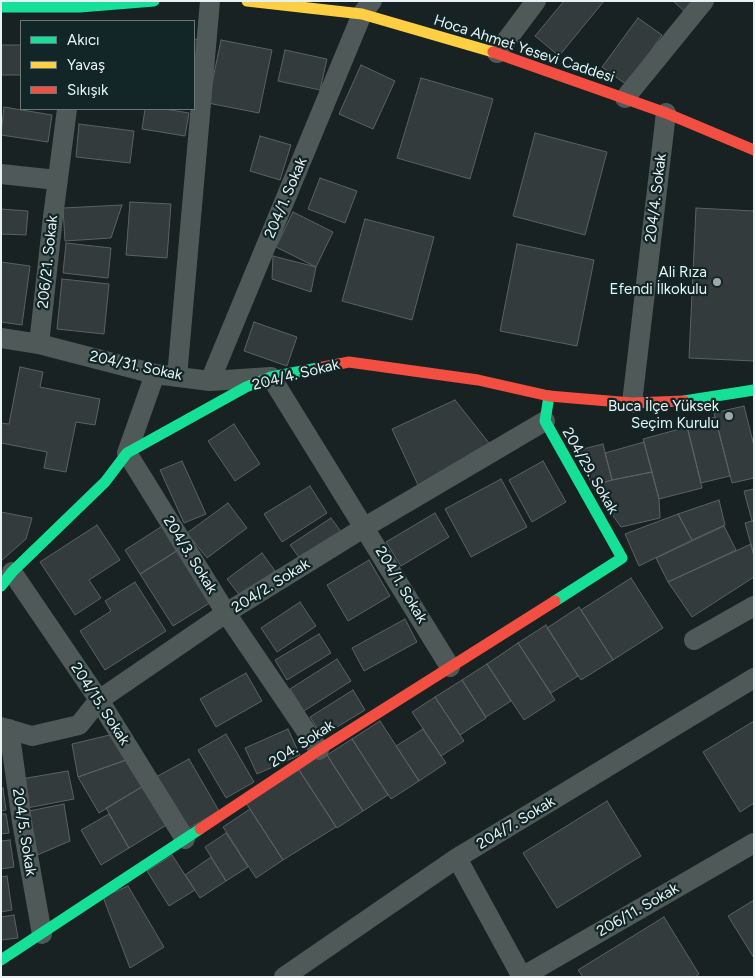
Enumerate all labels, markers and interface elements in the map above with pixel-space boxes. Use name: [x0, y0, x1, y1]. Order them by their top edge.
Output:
street label: Hoca Ahmet Yesevi Caddesi: [431, 11, 617, 87]
legend: [20, 20, 195, 110]
text: Akıcı: [67, 31, 100, 49]
text: Yavaş: [67, 56, 105, 74]
text: Sıkışık: [67, 81, 108, 99]
street label: 204/4. Sokak: [642, 153, 670, 243]
street label: 204/1. Sokak: [261, 155, 311, 241]
street label: 206/21. Sokak: [34, 214, 62, 310]
place label: Ali Rıza Efendi İlkokulu: [610, 264, 707, 299]
marker: Ali Rıza Efendi İlkokulu: [711, 276, 723, 288]
street label: 204/31. Sokak: [88, 347, 184, 385]
street label: 204/4. Sokak: [251, 355, 341, 395]
place label: Buca İlçe Yüksek Seçim Kurulu: [608, 398, 719, 433]
marker: Buca İlçe Yüksek Seçim Kurulu: [723, 410, 735, 422]
street label: 204/29. Sokak: [558, 425, 622, 517]
street label: 204/3. Sokak: [159, 513, 221, 597]
street label: 204/1. Sokak: [371, 543, 431, 627]
street label: 204/2. Sokak: [229, 555, 313, 617]
street label: 204/15. Sokak: [67, 659, 133, 749]
street label: 204. Sokak: [266, 716, 338, 772]
street label: 204/5. Sokak: [8, 787, 40, 877]
street label: 204/7. Sokak: [474, 793, 558, 853]
street label: 206/11. Sokak: [594, 879, 682, 941]

